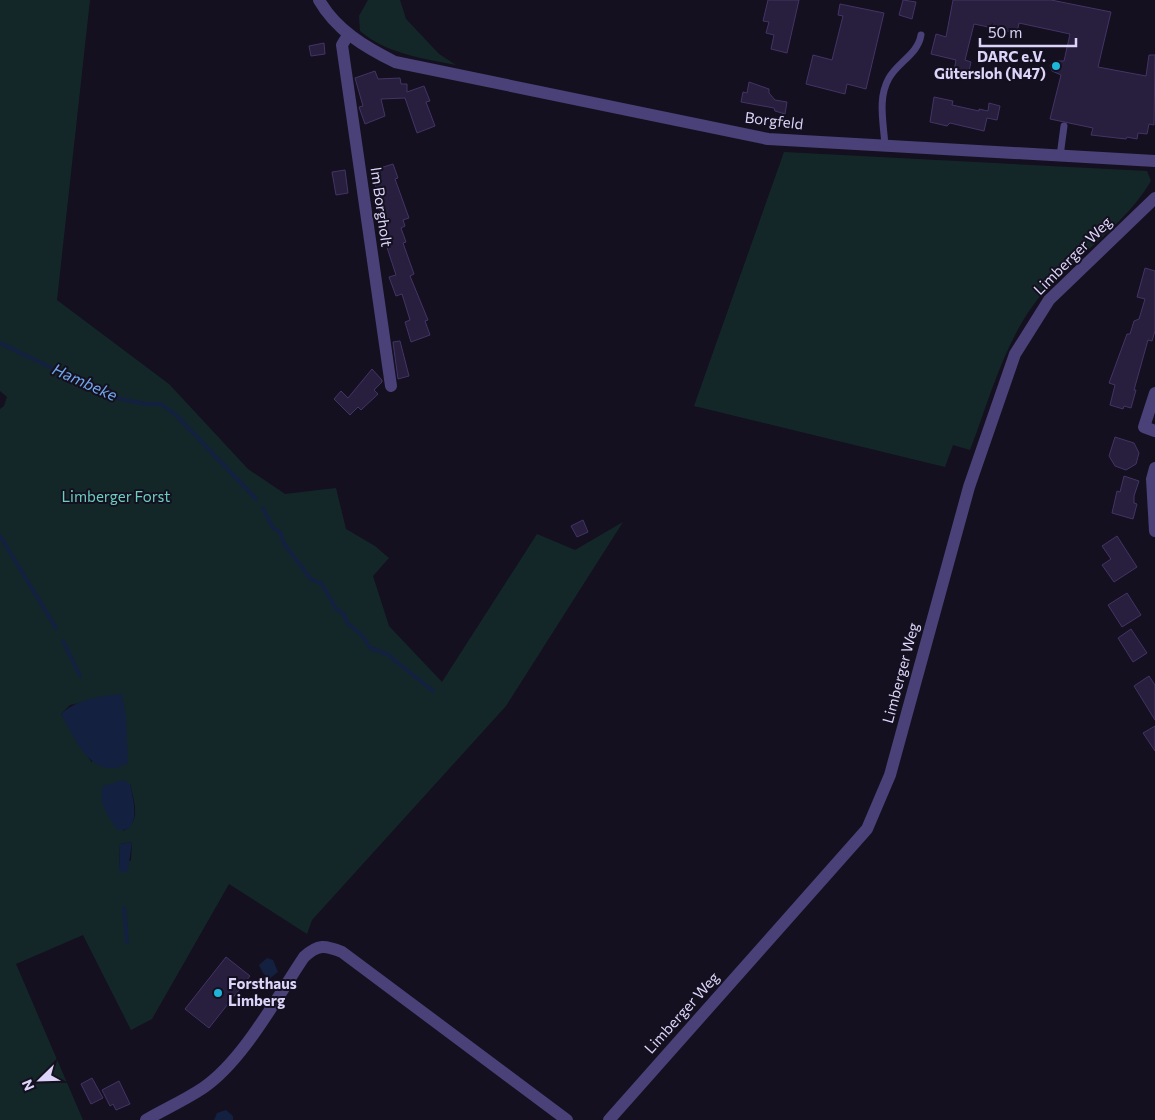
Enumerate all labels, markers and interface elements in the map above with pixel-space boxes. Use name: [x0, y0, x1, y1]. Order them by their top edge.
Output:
scale bar: [980, 15, 1076, 47]
text: 50 m: [988, 23, 1022, 41]
place label: DARC e.V. Gütersloh (N47): [934, 47, 1046, 82]
marker: DARC e.V. Gütersloh (N47): [1050, 60, 1062, 72]
street label: Borgfeld: [744, 107, 804, 133]
street label: Im Borgholt: [367, 166, 397, 248]
street label: Limberger Weg: [1029, 212, 1115, 298]
water label: Hambeke: [50, 359, 121, 404]
park label: Limberger Forst: [62, 487, 170, 505]
street label: Limberger Weg: [878, 620, 922, 725]
street label: Limberger Weg: [640, 968, 723, 1057]
place label: Forsthaus Limberg: [228, 974, 297, 1009]
marker: Forsthaus Limberg: [212, 987, 224, 999]
north arrow: [15, 1055, 65, 1105]
text: N: [18, 1077, 37, 1093]

